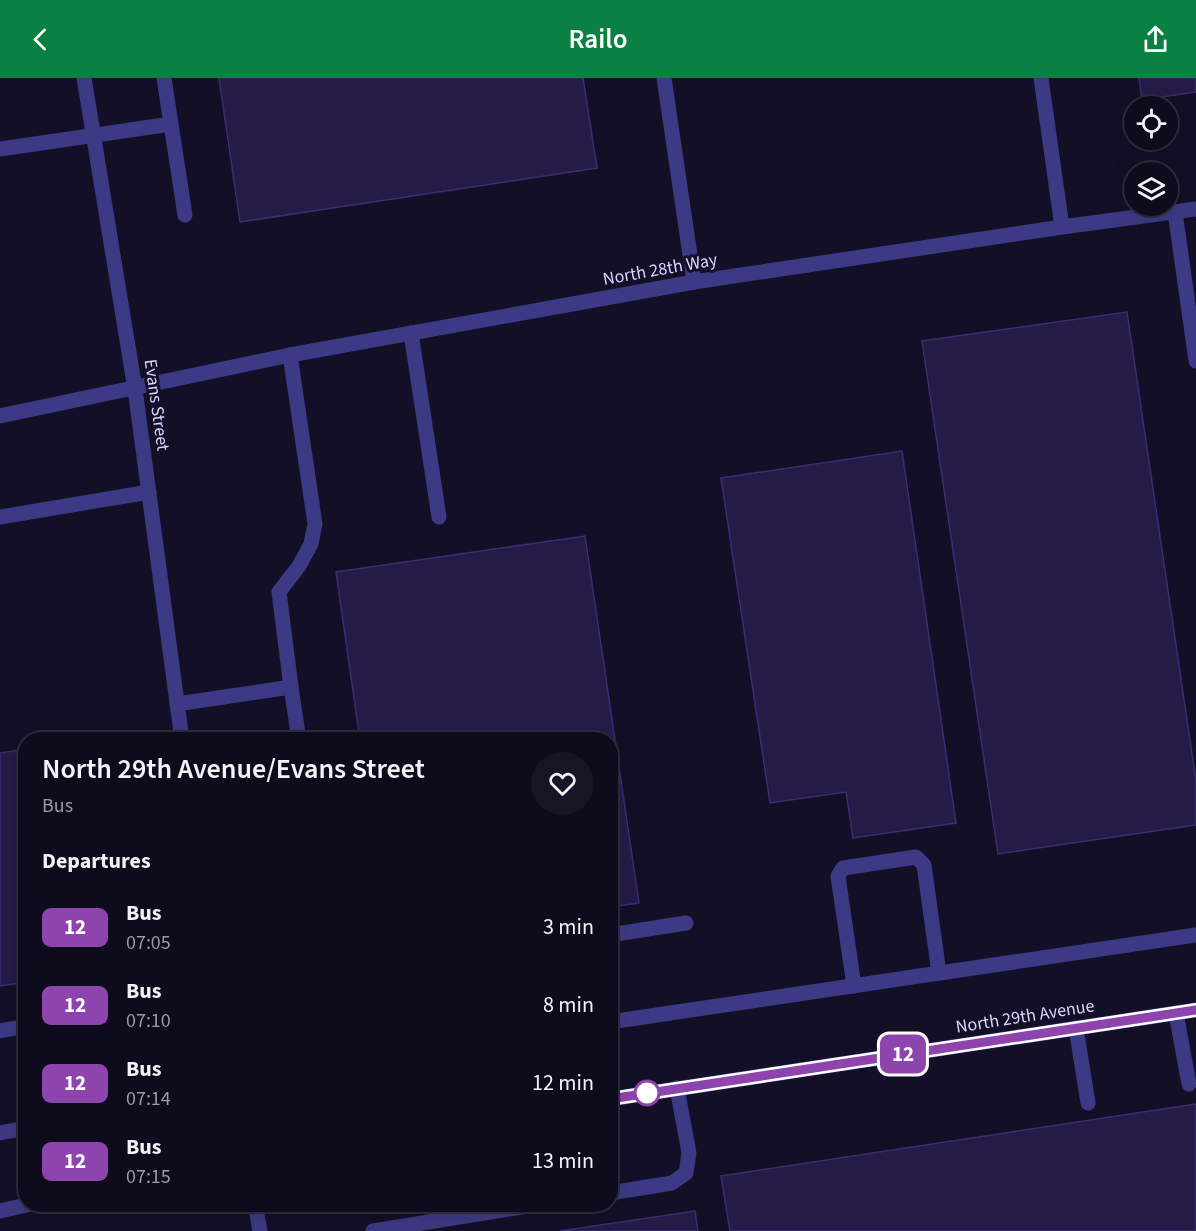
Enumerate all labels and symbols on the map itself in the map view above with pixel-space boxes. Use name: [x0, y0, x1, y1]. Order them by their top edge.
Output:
street label: North 28th Way: [601, 247, 720, 292]
street label: Evans Street: [138, 358, 175, 453]
street label: North 29th Avenue: [954, 993, 1096, 1040]
line badge: 12: [876, 1034, 930, 1074]
unlabelled marker: [634, 1080, 660, 1106]

